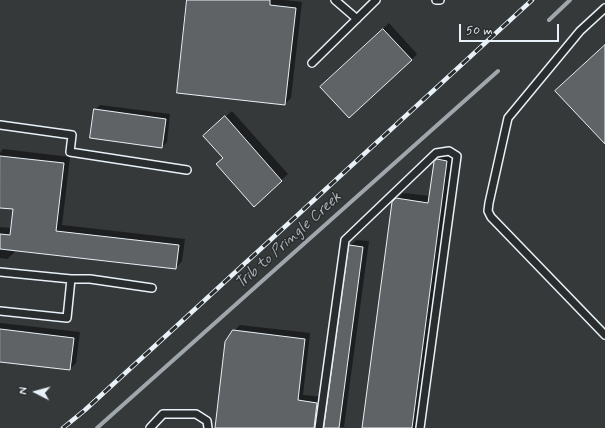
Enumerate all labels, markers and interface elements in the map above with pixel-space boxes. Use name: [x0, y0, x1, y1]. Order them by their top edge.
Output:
scale bar: [461, 16, 561, 42]
text: 50 m: [466, 23, 493, 39]
water label: Trib to Pringle Creek: [232, 189, 346, 293]
north arrow: [16, 372, 56, 412]
text: N: [17, 386, 31, 395]

